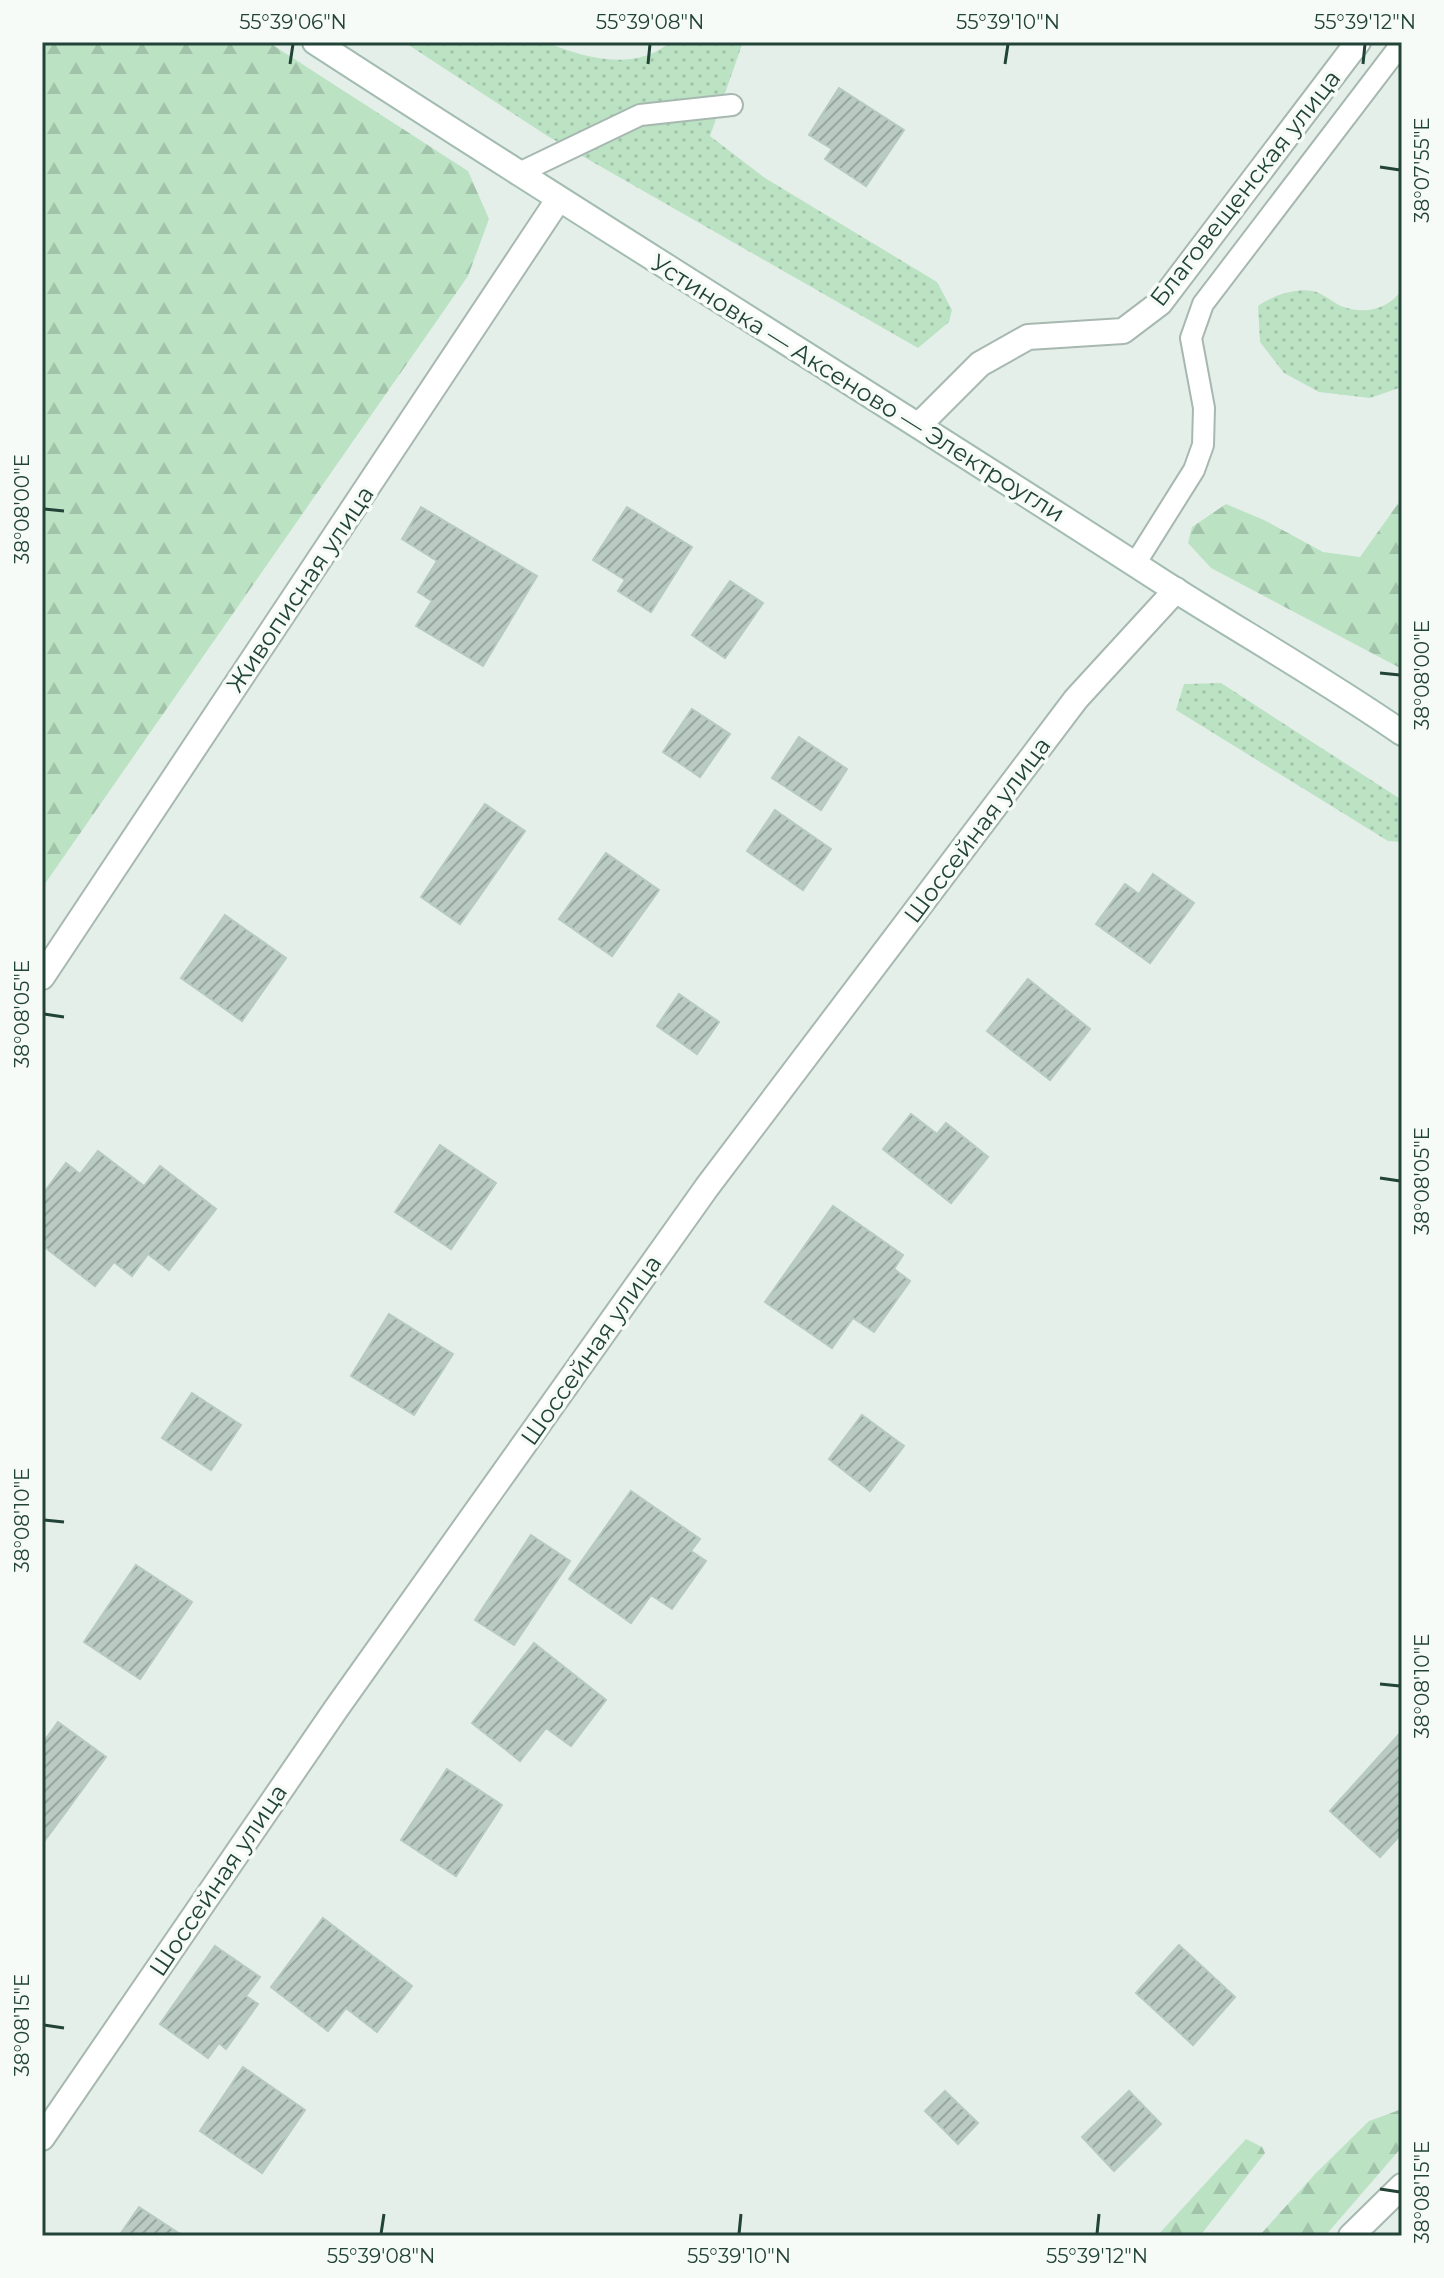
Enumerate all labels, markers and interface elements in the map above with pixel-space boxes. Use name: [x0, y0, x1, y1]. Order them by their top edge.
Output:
text: 55°39'06"N: [239, 10, 347, 34]
text: 55°39'08"N: [596, 10, 704, 34]
text: 55°39'10"N: [956, 10, 1060, 34]
text: 55°39'12"N: [1314, 10, 1416, 34]
street label: Благовещенская улица: [1144, 64, 1346, 312]
text: 38°07'55"E: [1410, 117, 1434, 223]
street label: Устиновка — Аксеново — Электроугли: [646, 248, 1070, 528]
text: 38°08'00"E: [10, 454, 34, 564]
street label: Живописная улица: [220, 480, 380, 698]
text: 38°08'00"E: [1410, 620, 1434, 730]
street label: Шоссейная улица: [898, 731, 1056, 929]
text: 38°08'05"E: [10, 960, 34, 1068]
text: 38°08'05"E: [1410, 1127, 1434, 1235]
street label: Шоссейная улица: [514, 1249, 668, 1451]
text: 38°08'10"E: [10, 1468, 34, 1572]
text: 38°08'10"E: [1410, 1634, 1434, 1738]
street label: Шоссейная улица: [143, 1778, 293, 1982]
text: 38°08'15"E: [10, 1974, 34, 2076]
text: 38°08'15"E: [1410, 2141, 1434, 2243]
text: 55°39'08"N: [327, 2244, 435, 2268]
text: 55°39'10"N: [687, 2244, 791, 2268]
text: 55°39'12"N: [1046, 2244, 1148, 2268]

